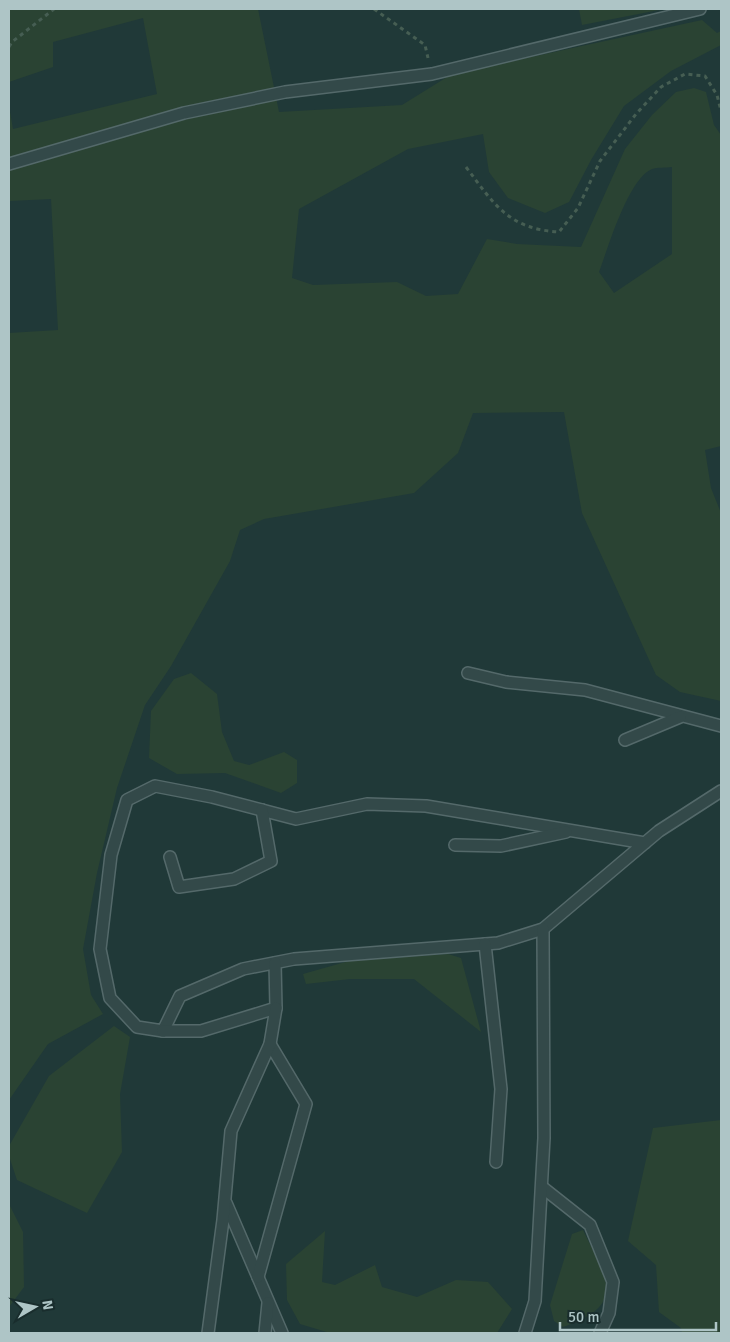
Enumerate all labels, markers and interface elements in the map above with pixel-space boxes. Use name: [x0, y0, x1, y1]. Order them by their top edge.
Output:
north arrow: [10, 1282, 60, 1332]
text: N: [38, 1299, 57, 1311]
scale bar: [560, 1300, 716, 1332]
text: 50 m: [568, 1308, 599, 1326]

